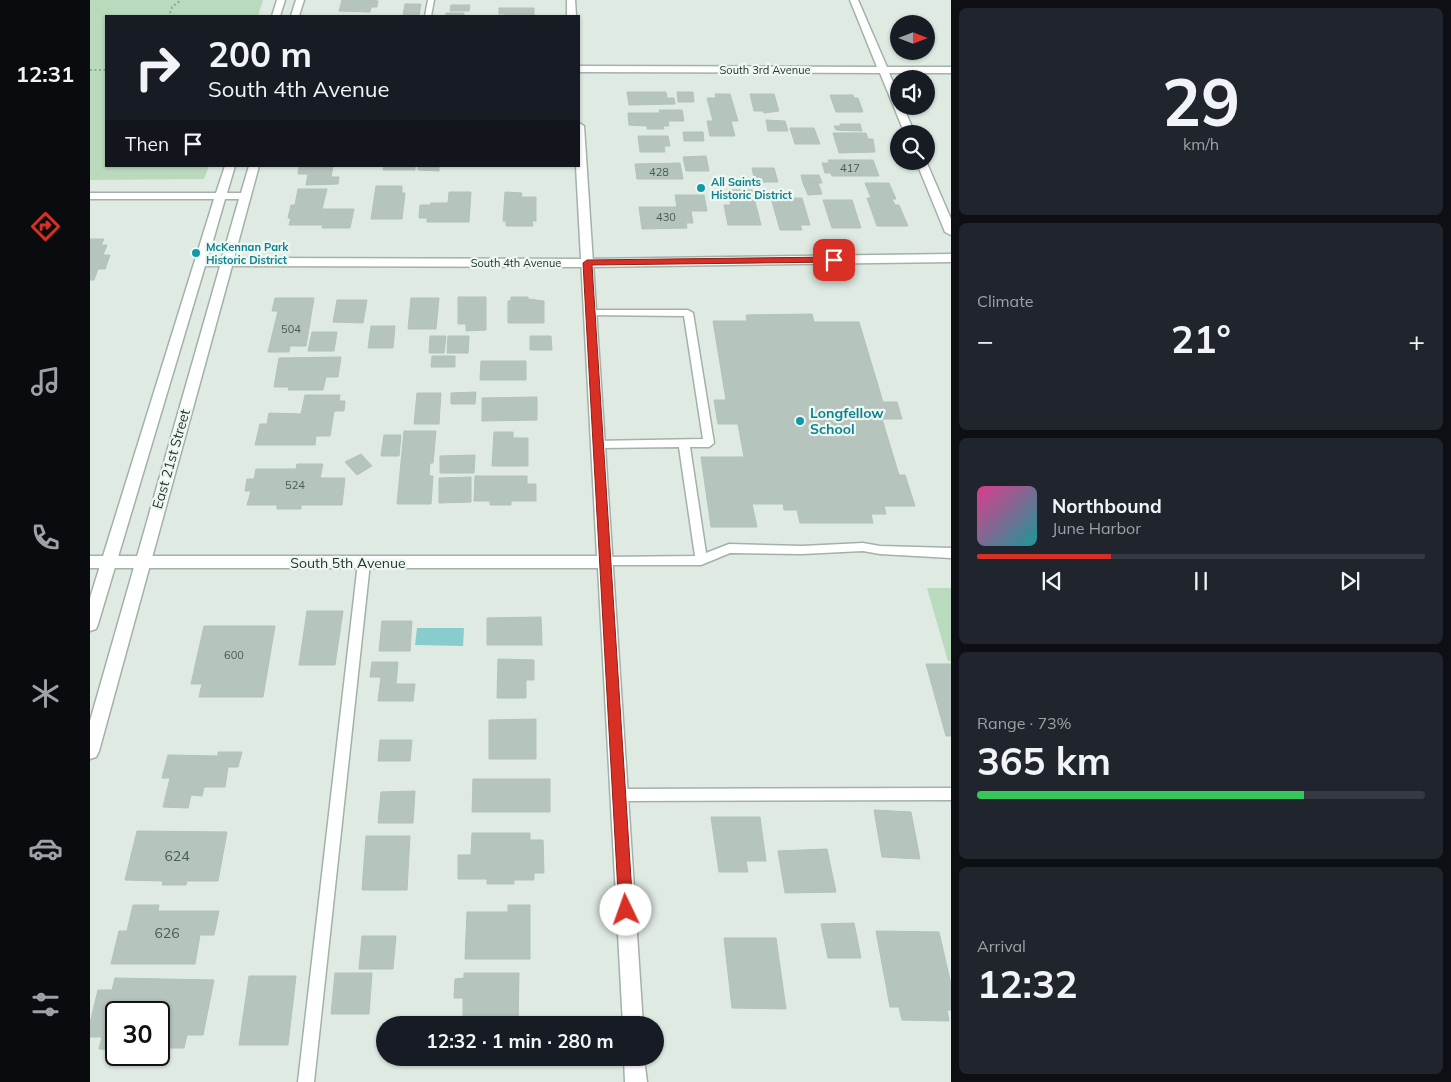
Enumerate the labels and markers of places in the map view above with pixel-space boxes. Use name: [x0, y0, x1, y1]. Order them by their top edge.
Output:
place label: All Saints Historic District: [711, 175, 792, 202]
marker: All Saints Historic District: [695, 182, 707, 194]
pin: [813, 239, 855, 281]
place label: McKennan Park Historic District: [206, 240, 289, 267]
marker: McKennan Park Historic District: [190, 247, 202, 259]
place label: Longfellow School: [810, 404, 884, 438]
marker: Longfellow School: [794, 415, 806, 427]

